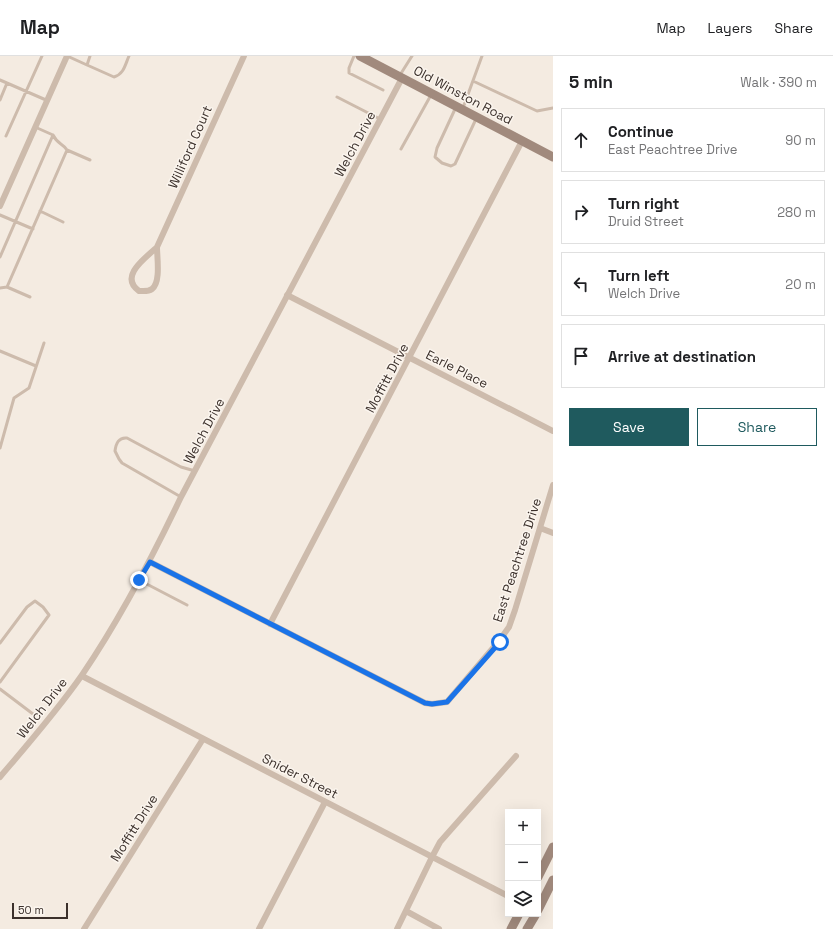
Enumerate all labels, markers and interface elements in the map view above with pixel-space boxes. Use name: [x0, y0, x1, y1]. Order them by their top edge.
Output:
text: Map: [20, 15, 60, 40]
text: Map: [656, 19, 686, 37]
text: Layers: [708, 19, 752, 37]
text: Share: [774, 19, 813, 37]
street label: Old Winston Road: [411, 62, 515, 128]
text: 5 min: [569, 71, 613, 93]
text: Walk · 390 m: [740, 74, 817, 91]
street label: Williford Court: [164, 103, 216, 191]
street label: Welch Drive: [331, 108, 379, 180]
text: Continue: [608, 122, 674, 141]
icon: ahead: [570, 129, 592, 151]
text: 90 m: [785, 132, 816, 149]
text: East Peachtree Drive: [608, 141, 737, 158]
text: Turn right: [608, 194, 679, 213]
icon: right: [570, 201, 592, 223]
text: 280 m: [777, 204, 816, 221]
text: Druid Street: [608, 213, 684, 230]
text: Turn left: [608, 266, 670, 285]
icon: left: [570, 273, 592, 295]
text: 20 m: [785, 276, 816, 293]
text: Welch Drive: [608, 285, 680, 302]
street label: Moffitt Drive: [362, 340, 412, 416]
icon: arrive: [570, 345, 592, 367]
street label: Earle Place: [423, 346, 491, 392]
text: Arrive at destination: [608, 347, 756, 366]
street label: Welch Drive: [180, 395, 228, 467]
button: Save: [569, 408, 689, 446]
button: Share: [697, 408, 817, 446]
street label: East Peachtree Drive: [489, 496, 545, 624]
route end: [130, 571, 148, 589]
route start: [491, 633, 509, 651]
street label: Welch Drive: [13, 674, 71, 742]
street label: Snider Street: [259, 750, 341, 802]
street label: Moffitt Drive: [107, 791, 161, 865]
map controls: [505, 809, 541, 917]
button: +: [505, 809, 541, 845]
button: −: [505, 845, 541, 881]
button: layers: [505, 881, 541, 917]
scale bar: [12, 901, 68, 920]
text: 50 m: [18, 903, 44, 917]

